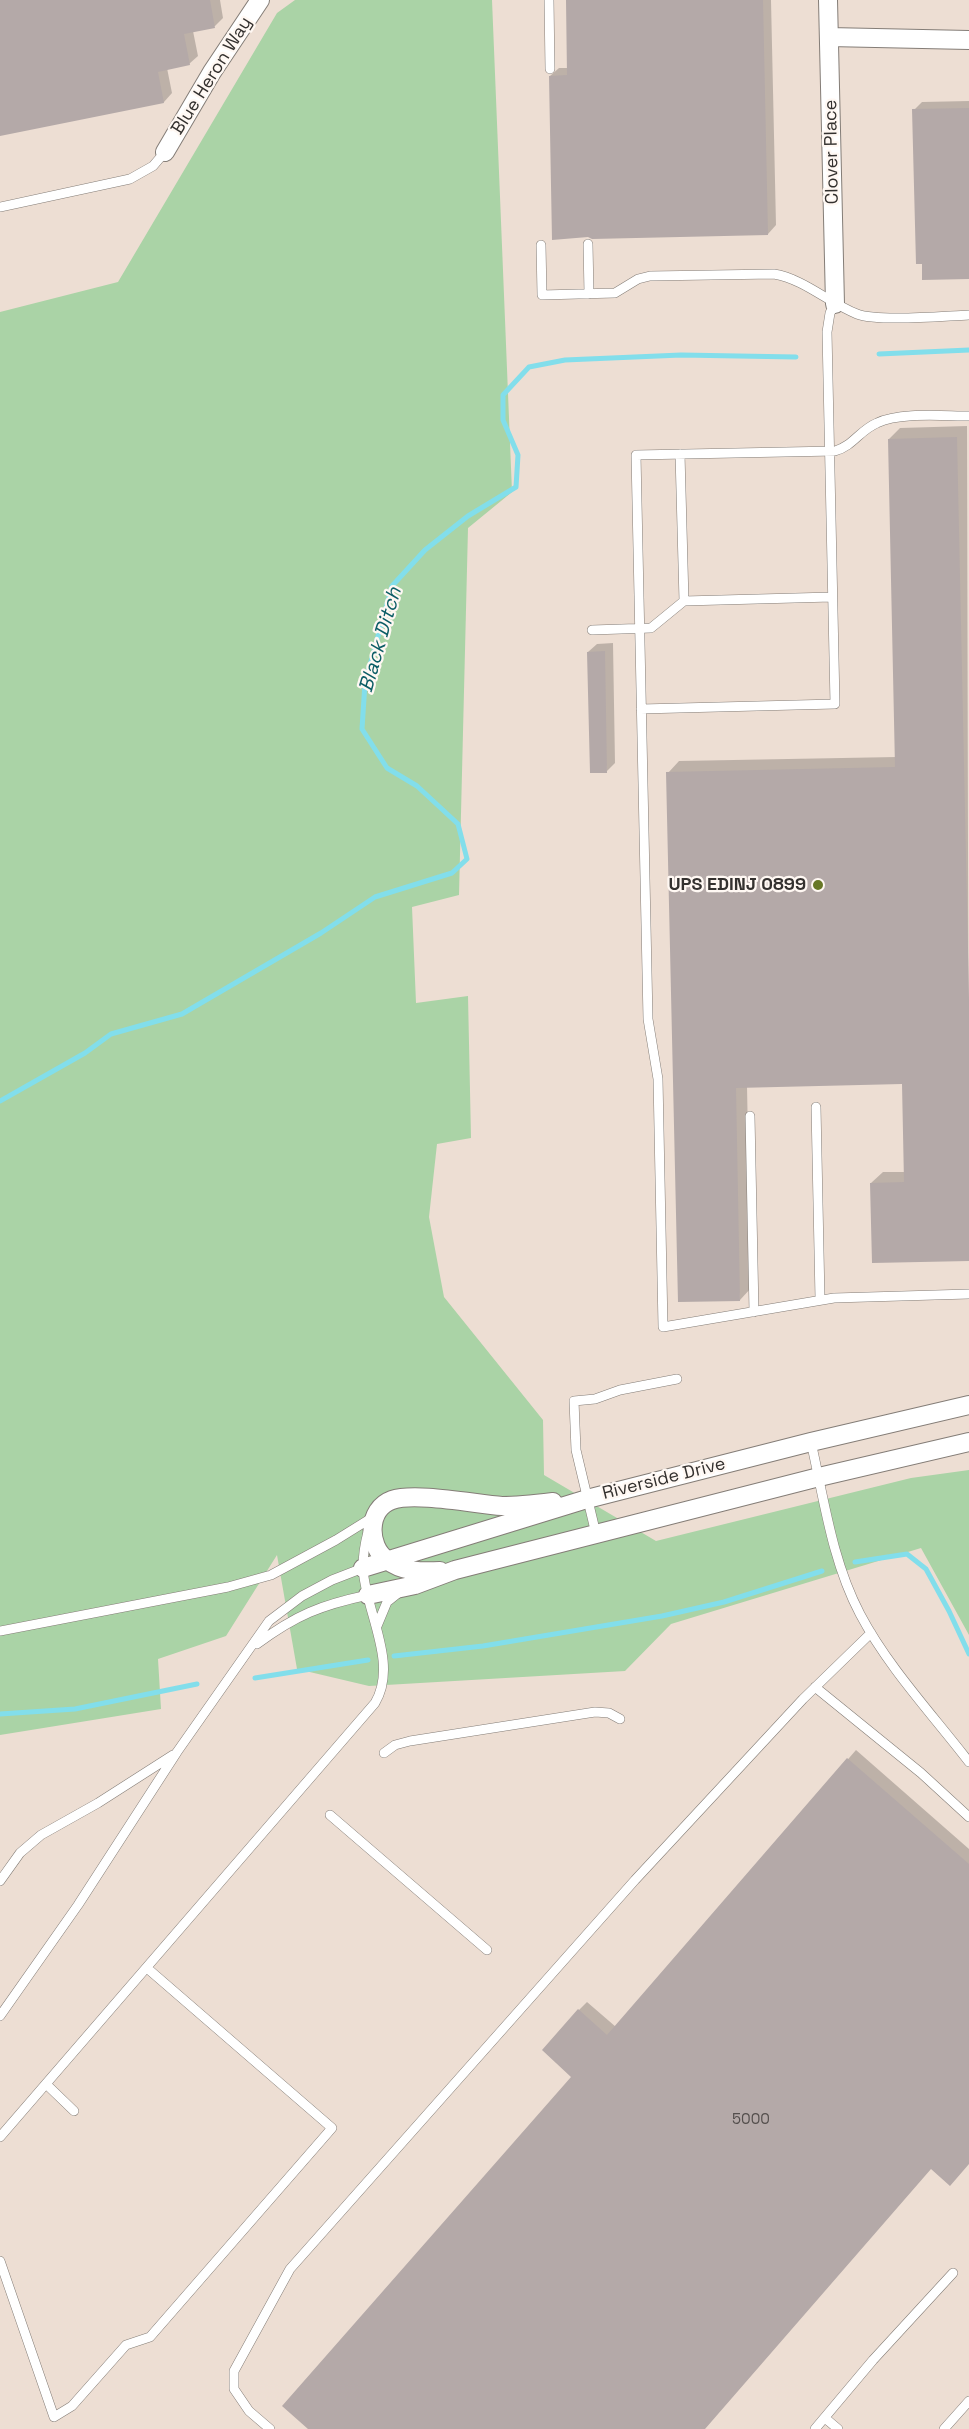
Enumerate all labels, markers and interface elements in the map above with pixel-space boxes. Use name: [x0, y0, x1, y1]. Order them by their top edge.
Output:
street label: Blue Heron Way: [167, 13, 257, 139]
street label: Clover Place: [820, 99, 844, 205]
water label: Black Ditch: [355, 585, 407, 695]
place label: UPS EDINJ 0899: [669, 874, 806, 896]
marker: UPS EDINJ 0899: [811, 878, 825, 892]
street label: Riverside Drive: [600, 1453, 728, 1505]
house number: 5000: [732, 2111, 770, 2129]

